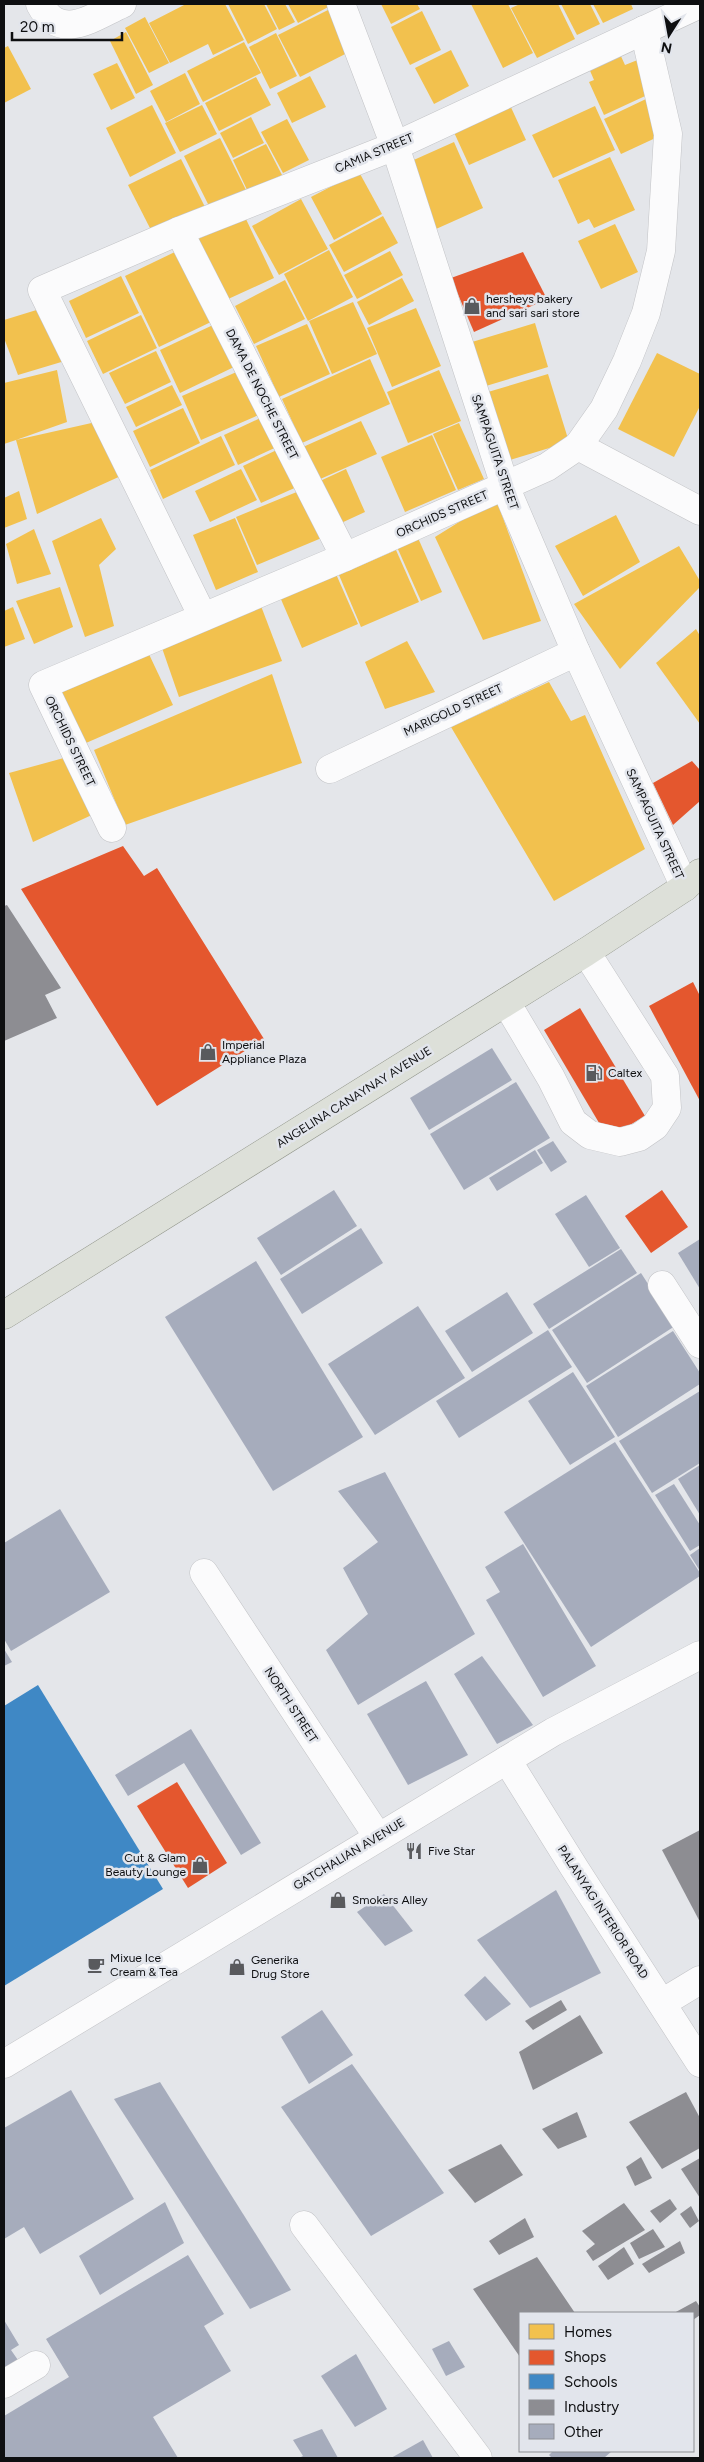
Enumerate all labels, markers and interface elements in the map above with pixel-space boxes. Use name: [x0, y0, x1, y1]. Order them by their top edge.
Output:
scale bar: [12, 10, 122, 42]
north arrow: [644, 10, 694, 60]
text: 20 m: [20, 18, 54, 36]
text: N: [660, 38, 674, 57]
street label: CAMIA STREET: [333, 130, 416, 176]
place label: hersheys bakery and sari sari store: [486, 292, 580, 320]
shop icon: hersheys bakery and sari sari store: [462, 296, 482, 316]
street label: DAMA DE NOCHE STREET: [223, 326, 301, 462]
street label: SAMPAGUITA STREET: [469, 393, 521, 512]
street label: ORCHIDS STREET: [394, 487, 490, 540]
street label: MARIGOLD STREET: [401, 681, 505, 739]
street label: ORCHIDS STREET: [42, 694, 98, 789]
street label: SAMPAGUITA STREET: [623, 766, 687, 882]
place label: Imperial Appliance Plaza: [222, 1038, 306, 1066]
shop icon: Imperial Appliance Plaza: [198, 1042, 218, 1062]
street label: ANGELINA CANAYNAY AVENUE: [274, 1043, 434, 1151]
fuel station icon: Caltex: [584, 1063, 604, 1083]
place label: Caltex: [608, 1066, 642, 1080]
street label: NORTH STREET: [261, 1665, 321, 1746]
street label: GATCHALIAN AVENUE: [291, 1815, 407, 1893]
restaurant icon: Five Star: [404, 1841, 424, 1861]
street label: PALANYAG INTERIOR ROAD: [555, 1843, 651, 1981]
place label: Five Star: [428, 1844, 475, 1858]
place label: Cut & Glam Beauty Lounge: [105, 1851, 186, 1879]
shop icon: Cut & Glam Beauty Lounge: [190, 1855, 210, 1875]
shop icon: Smokers Alley: [328, 1890, 348, 1910]
place label: Smokers Alley: [352, 1893, 428, 1907]
place label: Mixue Ice Cream & Tea: [110, 1951, 178, 1979]
place label: Generika Drug Store: [251, 1953, 310, 1981]
cafe icon: Mixue Ice Cream & Tea: [86, 1955, 106, 1975]
shop icon: Generika Drug Store: [227, 1957, 247, 1977]
legend: [519, 2312, 694, 2452]
text: Homes: [564, 2323, 612, 2341]
text: Shops: [564, 2348, 606, 2366]
text: Schools: [564, 2373, 617, 2391]
text: Industry: [564, 2398, 619, 2416]
text: Other: [564, 2423, 603, 2441]

